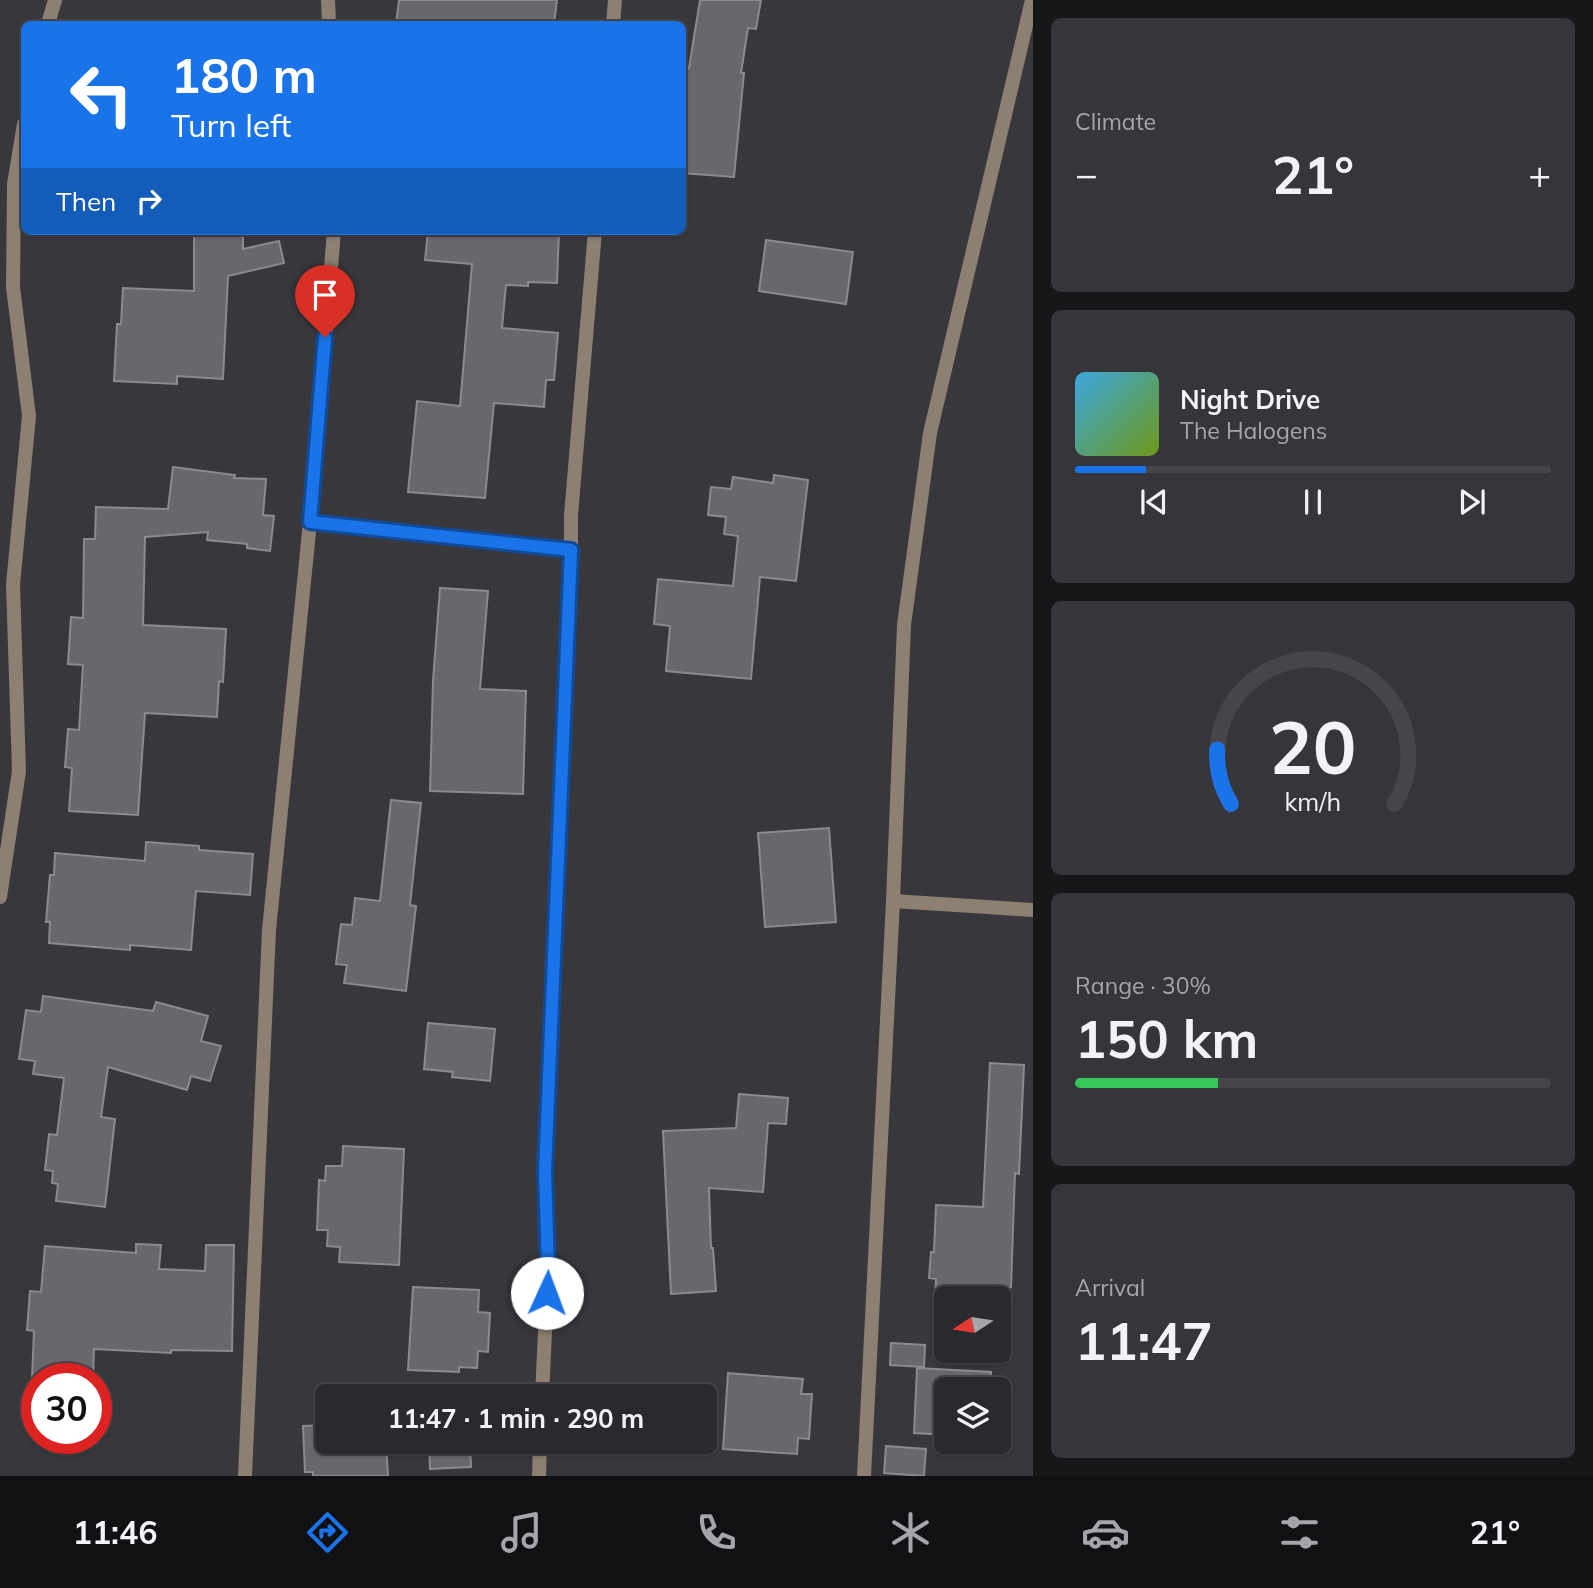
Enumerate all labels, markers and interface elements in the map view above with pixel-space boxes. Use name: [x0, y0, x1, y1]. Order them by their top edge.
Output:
text: 180 m: [171, 44, 317, 105]
icon: left: [56, 49, 147, 140]
text: Turn left: [171, 105, 291, 145]
text: Climate: [1075, 107, 1156, 136]
text: 21°: [1272, 142, 1354, 207]
text: −: [1075, 150, 1098, 198]
text: +: [1528, 150, 1551, 198]
icon: right: [130, 182, 168, 220]
text: Then: [56, 185, 116, 218]
pin: [295, 265, 355, 337]
icon: arrive: [306, 276, 344, 314]
text: Night Drive: [1180, 383, 1320, 416]
text: The Halogens: [1180, 416, 1327, 445]
icon: previous: [1135, 483, 1173, 521]
icon: pause: [1294, 483, 1332, 521]
icon: next: [1453, 483, 1491, 521]
text: 20: [1269, 701, 1357, 792]
text: km/h: [1285, 786, 1341, 817]
text: Range · 30%: [1075, 971, 1211, 1000]
text: 150 km: [1075, 1006, 1258, 1071]
position arrow: [510, 1256, 584, 1330]
text: Arrival: [1075, 1273, 1145, 1302]
north arrow: [934, 1286, 1012, 1363]
map controls: [934, 1286, 1011, 1454]
text: 11:47: [1075, 1308, 1213, 1373]
speed limit sign: 30: [21, 1363, 112, 1454]
button: layers: [934, 1377, 1011, 1454]
text: 11:47 · 1 min · 290 m: [388, 1402, 644, 1435]
icon: directions: [303, 1508, 352, 1557]
icon: music: [497, 1508, 546, 1557]
icon: phone: [692, 1508, 741, 1557]
icon: climate: [886, 1508, 935, 1557]
icon: car: [1081, 1508, 1130, 1557]
icon: filters: [1275, 1508, 1324, 1557]
text: 11:46: [73, 1512, 157, 1552]
text: 21°: [1470, 1512, 1520, 1552]

